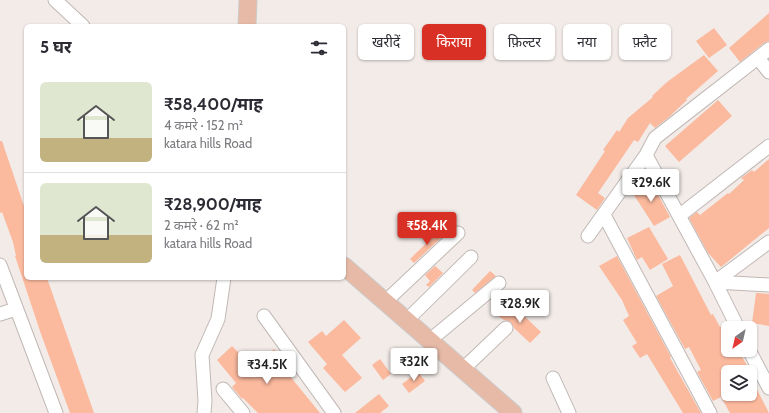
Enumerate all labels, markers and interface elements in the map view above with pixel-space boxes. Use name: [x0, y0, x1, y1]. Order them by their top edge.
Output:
chip: खरीदें: [358, 24, 414, 60]
chip: किराया: [422, 24, 486, 60]
chip: फ़िल्टर: [494, 24, 555, 60]
chip: नया: [563, 24, 611, 60]
chip: फ़्लैट: [619, 24, 671, 60]
text: 5 घर: [40, 37, 71, 57]
icon: filters: [308, 37, 330, 59]
text: ₹58,400/माह: [164, 94, 263, 114]
icon: home: [72, 98, 120, 146]
text: 4 कमरे · 152 m²: [164, 117, 243, 133]
text: katara hills Road: [164, 135, 252, 151]
pin: ₹29.6K: [618, 169, 684, 203]
text: ₹29.6K: [631, 174, 671, 190]
text: ₹28,900/माह: [164, 194, 261, 214]
icon: home: [72, 199, 120, 247]
pin: ₹58.4K: [394, 212, 460, 246]
text: 2 कमरे · 62 m²: [164, 217, 239, 233]
text: ₹58.4K: [406, 217, 448, 233]
text: katara hills Road: [164, 235, 252, 251]
pin: ₹28.9K: [487, 290, 553, 324]
text: ₹28.9K: [500, 295, 540, 311]
north arrow: [721, 321, 757, 357]
map controls: [721, 321, 757, 401]
pin: ₹32K: [390, 348, 438, 382]
pin: ₹34.5K: [234, 351, 300, 385]
text: ₹32K: [399, 353, 429, 369]
text: ₹34.5K: [247, 356, 287, 372]
button: layers: [721, 365, 757, 401]

